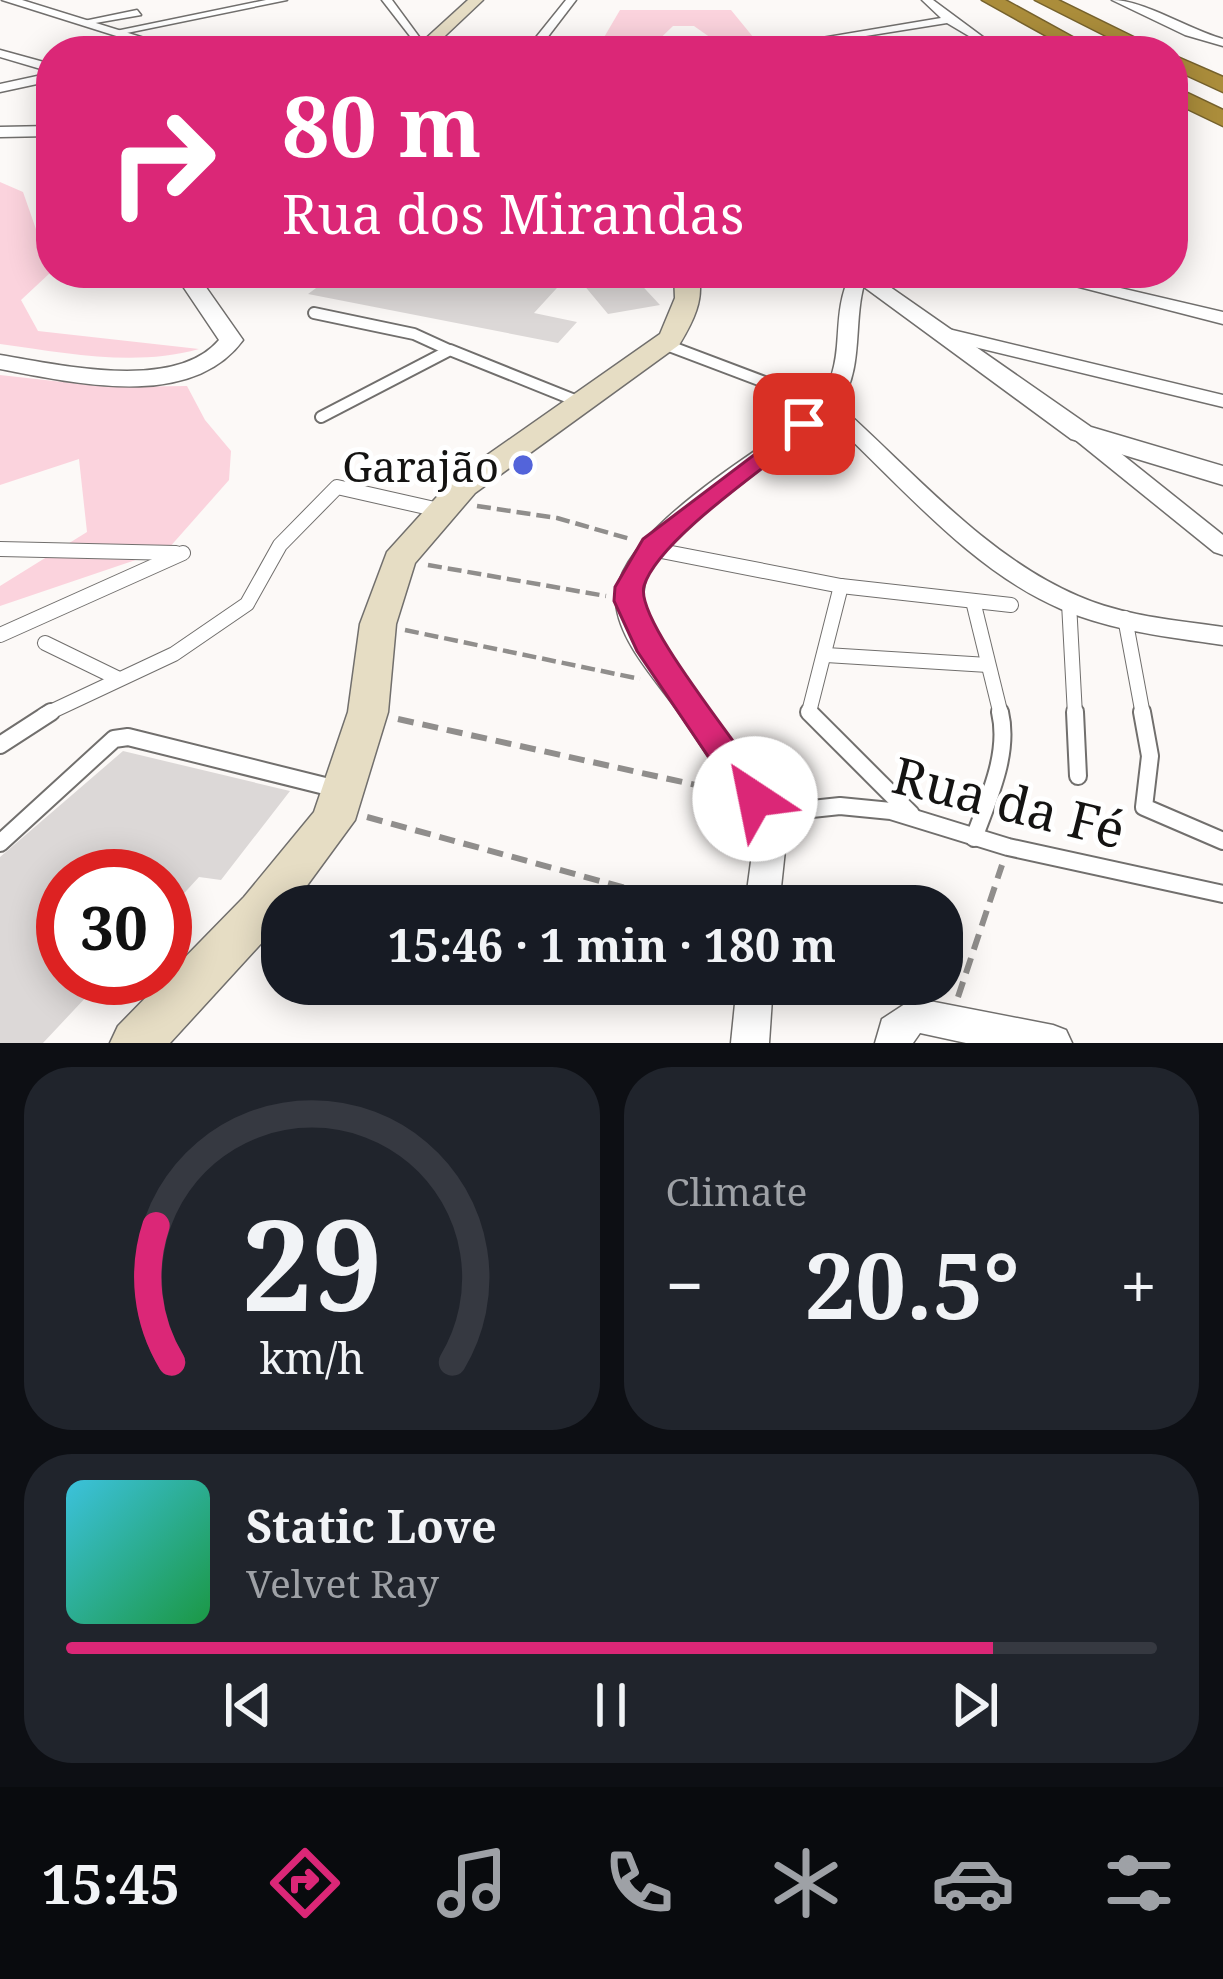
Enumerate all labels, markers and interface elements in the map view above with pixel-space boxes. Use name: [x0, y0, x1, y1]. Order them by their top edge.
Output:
text: 80 m: [282, 67, 482, 182]
icon: right: [84, 84, 240, 240]
text: Rua dos Mirandas: [282, 176, 744, 250]
pin: [753, 373, 855, 475]
icon: arrive: [771, 391, 837, 457]
place label: Garajão: [342, 437, 499, 494]
marker: Garajão: [510, 452, 536, 478]
position arrow: [692, 736, 818, 862]
street label: Rua da Fé: [886, 738, 1132, 864]
speed limit sign: 30: [36, 849, 192, 1005]
text: 15:46 · 1 min · 180 m: [388, 914, 836, 975]
text: Climate: [666, 1164, 807, 1217]
text: 29: [241, 1178, 382, 1348]
text: 20.5°: [804, 1223, 1019, 1345]
text: −: [666, 1239, 704, 1329]
text: +: [1120, 1239, 1157, 1329]
text: km/h: [259, 1327, 364, 1386]
text: Static Love: [246, 1495, 497, 1556]
text: Velvet Ray: [246, 1556, 439, 1609]
icon: previous: [215, 1672, 281, 1738]
icon: pause: [578, 1672, 644, 1738]
icon: next: [942, 1672, 1008, 1738]
icon: directions: [263, 1841, 347, 1925]
icon: music: [430, 1841, 514, 1925]
icon: phone: [597, 1841, 681, 1925]
icon: climate: [764, 1841, 848, 1925]
icon: car: [931, 1841, 1015, 1925]
icon: filters: [1097, 1841, 1181, 1925]
text: 15:45: [41, 1846, 180, 1920]

